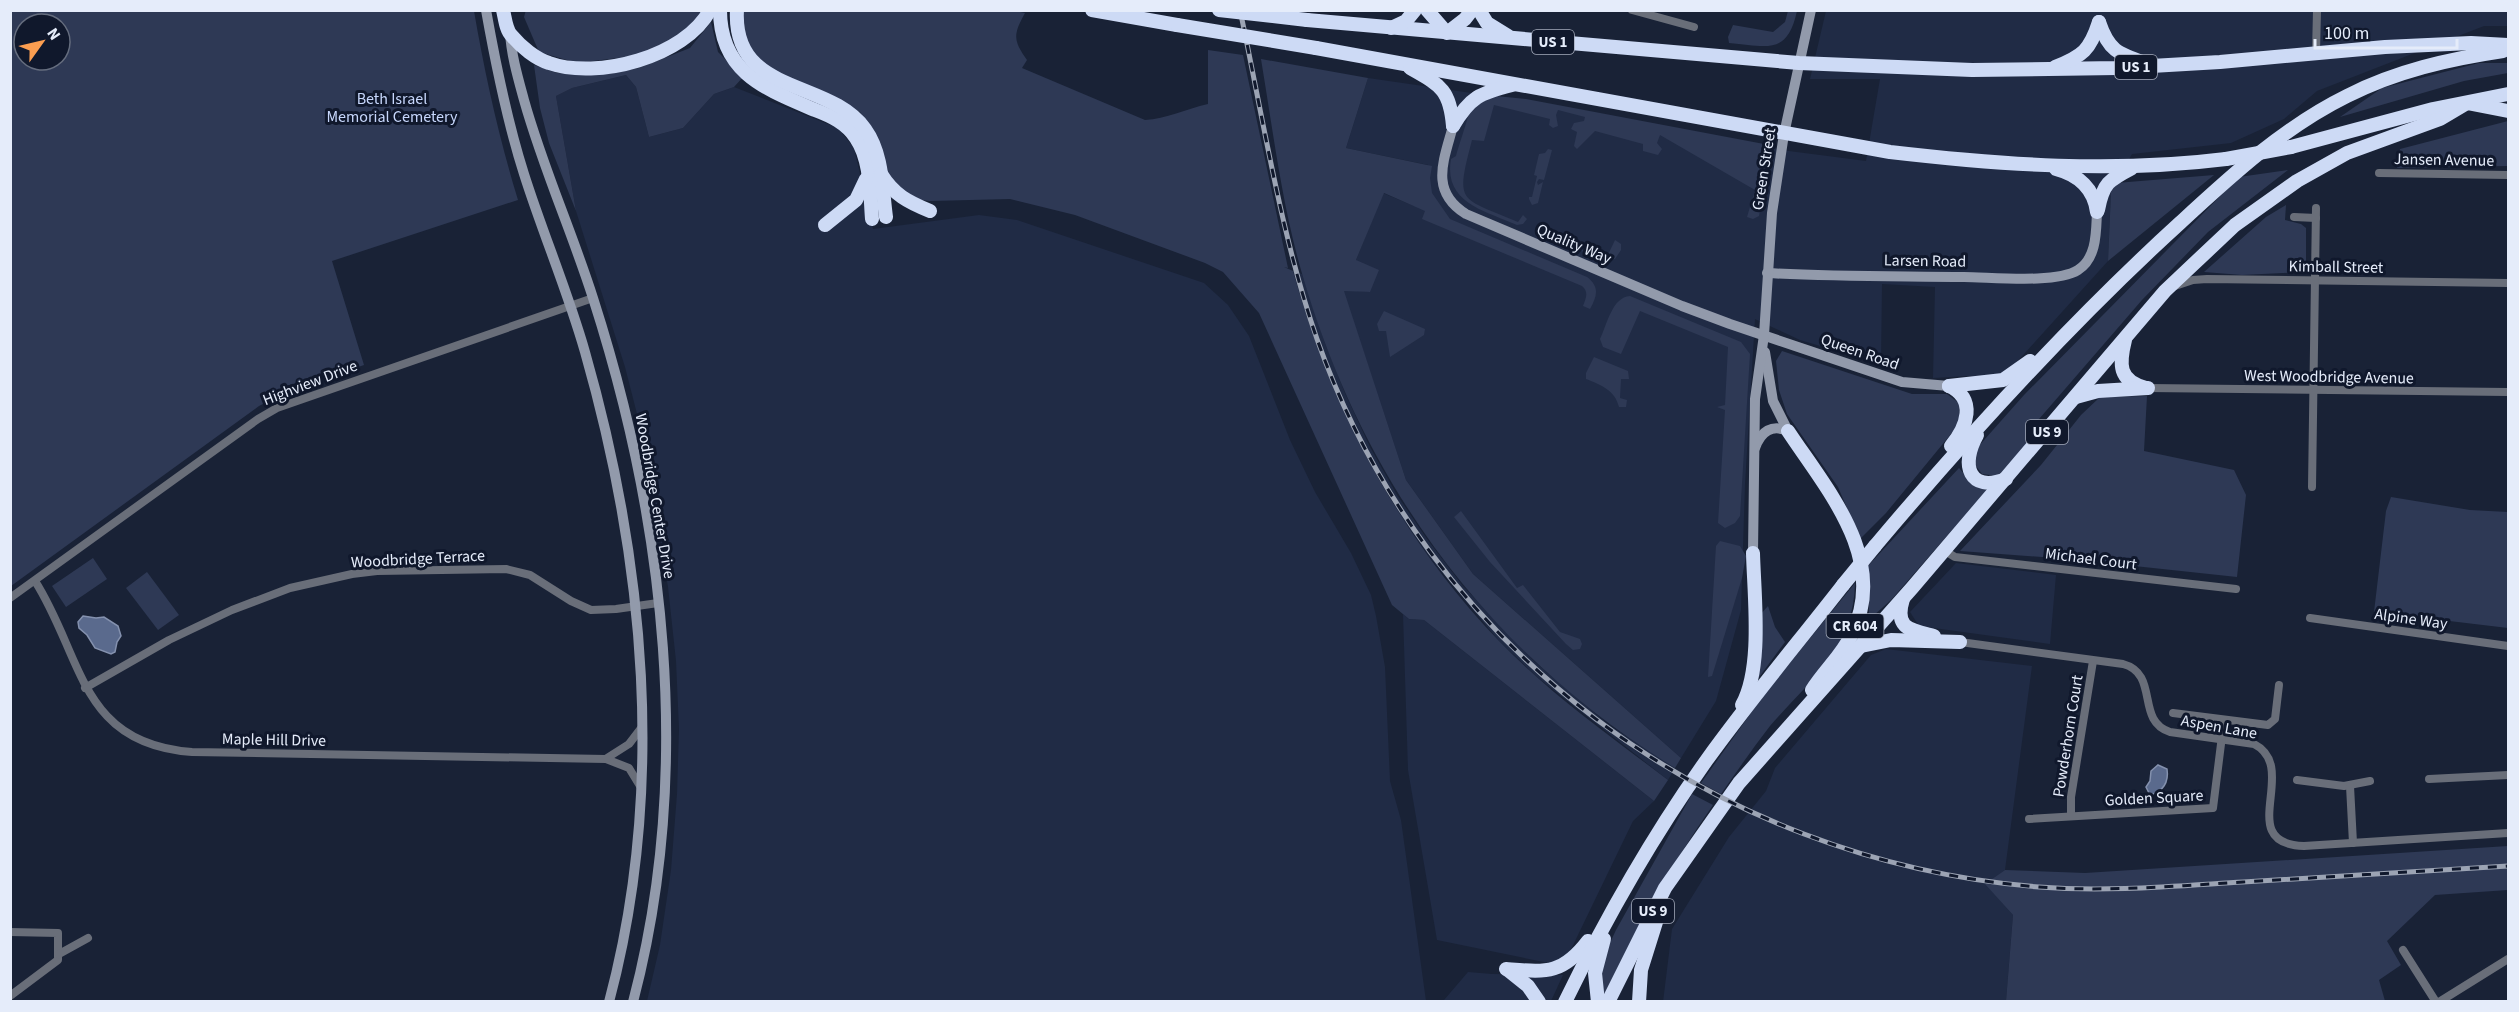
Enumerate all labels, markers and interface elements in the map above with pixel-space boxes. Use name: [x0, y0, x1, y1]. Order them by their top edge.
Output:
north arrow: [12, 12, 72, 72]
scale bar: [2315, 12, 2458, 50]
text: 100 m: [2324, 21, 2369, 46]
text: N: [42, 24, 66, 45]
road number: US 1: [1532, 30, 1574, 54]
road number: US 1: [2115, 55, 2157, 79]
park label: Beth Israel Memorial Cemetery: [326, 88, 458, 128]
street label: Green Street: [1747, 126, 1781, 212]
street label: Jansen Avenue: [2394, 148, 2494, 172]
street label: Quality Way: [1533, 218, 1615, 270]
street label: Larsen Road: [1884, 249, 1966, 273]
street label: Kimball Street: [2289, 255, 2384, 279]
street label: Queen Road: [1818, 328, 1902, 376]
street label: Highview Drive: [259, 355, 361, 411]
street label: West Woodbridge Avenue: [2244, 365, 2414, 389]
street label: Woodbridge Center Drive: [630, 412, 680, 580]
road number: US 9: [2026, 420, 2068, 444]
street label: Michael Court: [2044, 542, 2139, 576]
street label: Woodbridge Terrace: [350, 545, 486, 573]
street label: Alpine Way: [2373, 603, 2449, 635]
road number: CR 604: [1826, 614, 1884, 638]
street label: Powderhorn Court: [2047, 673, 2089, 799]
street label: Aspen Lane: [2179, 709, 2259, 745]
street label: Maple Hill Drive: [222, 728, 326, 752]
street label: Golden Square: [2104, 784, 2204, 812]
road number: US 9: [1632, 899, 1674, 923]

